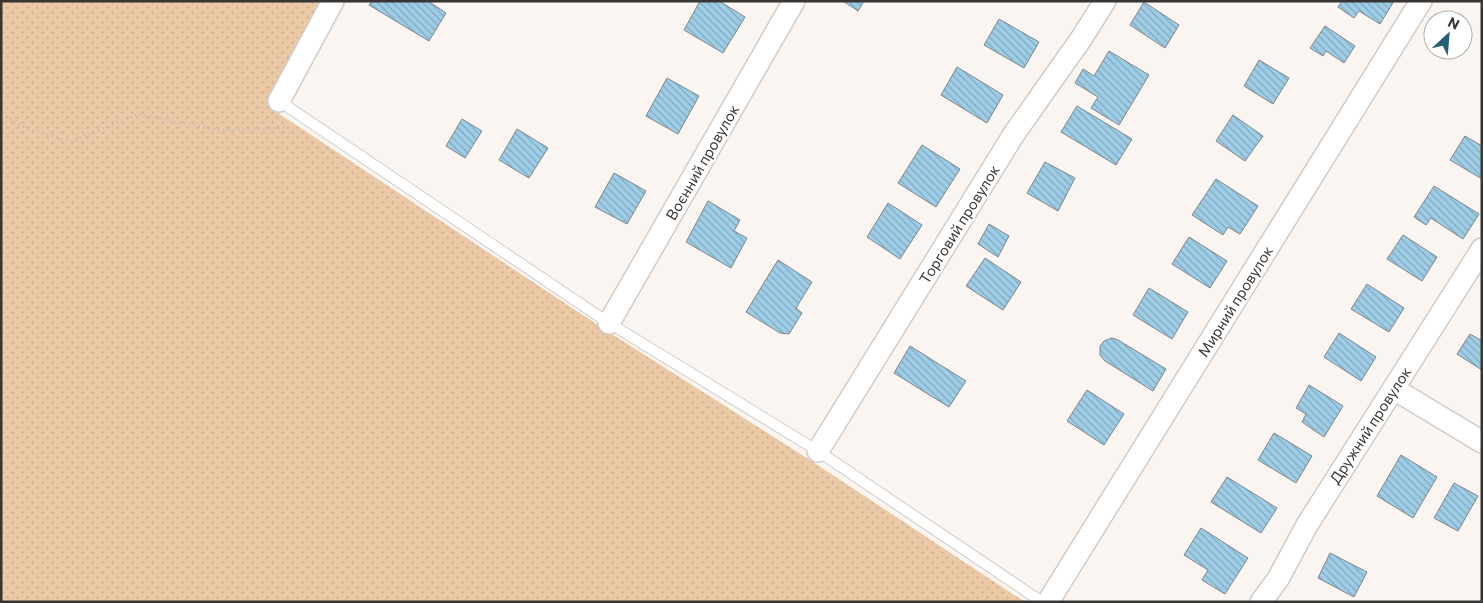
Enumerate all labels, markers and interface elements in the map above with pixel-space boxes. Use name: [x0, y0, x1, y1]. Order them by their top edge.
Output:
north arrow: [1423, 10, 1473, 60]
text: N: [1445, 13, 1462, 33]
street label: Воєнний провулок: [662, 101, 742, 223]
street label: Торговий провулок: [915, 161, 1003, 287]
street label: Мирний провулок: [1194, 242, 1276, 360]
street label: Дружний провулок: [1325, 363, 1415, 487]

